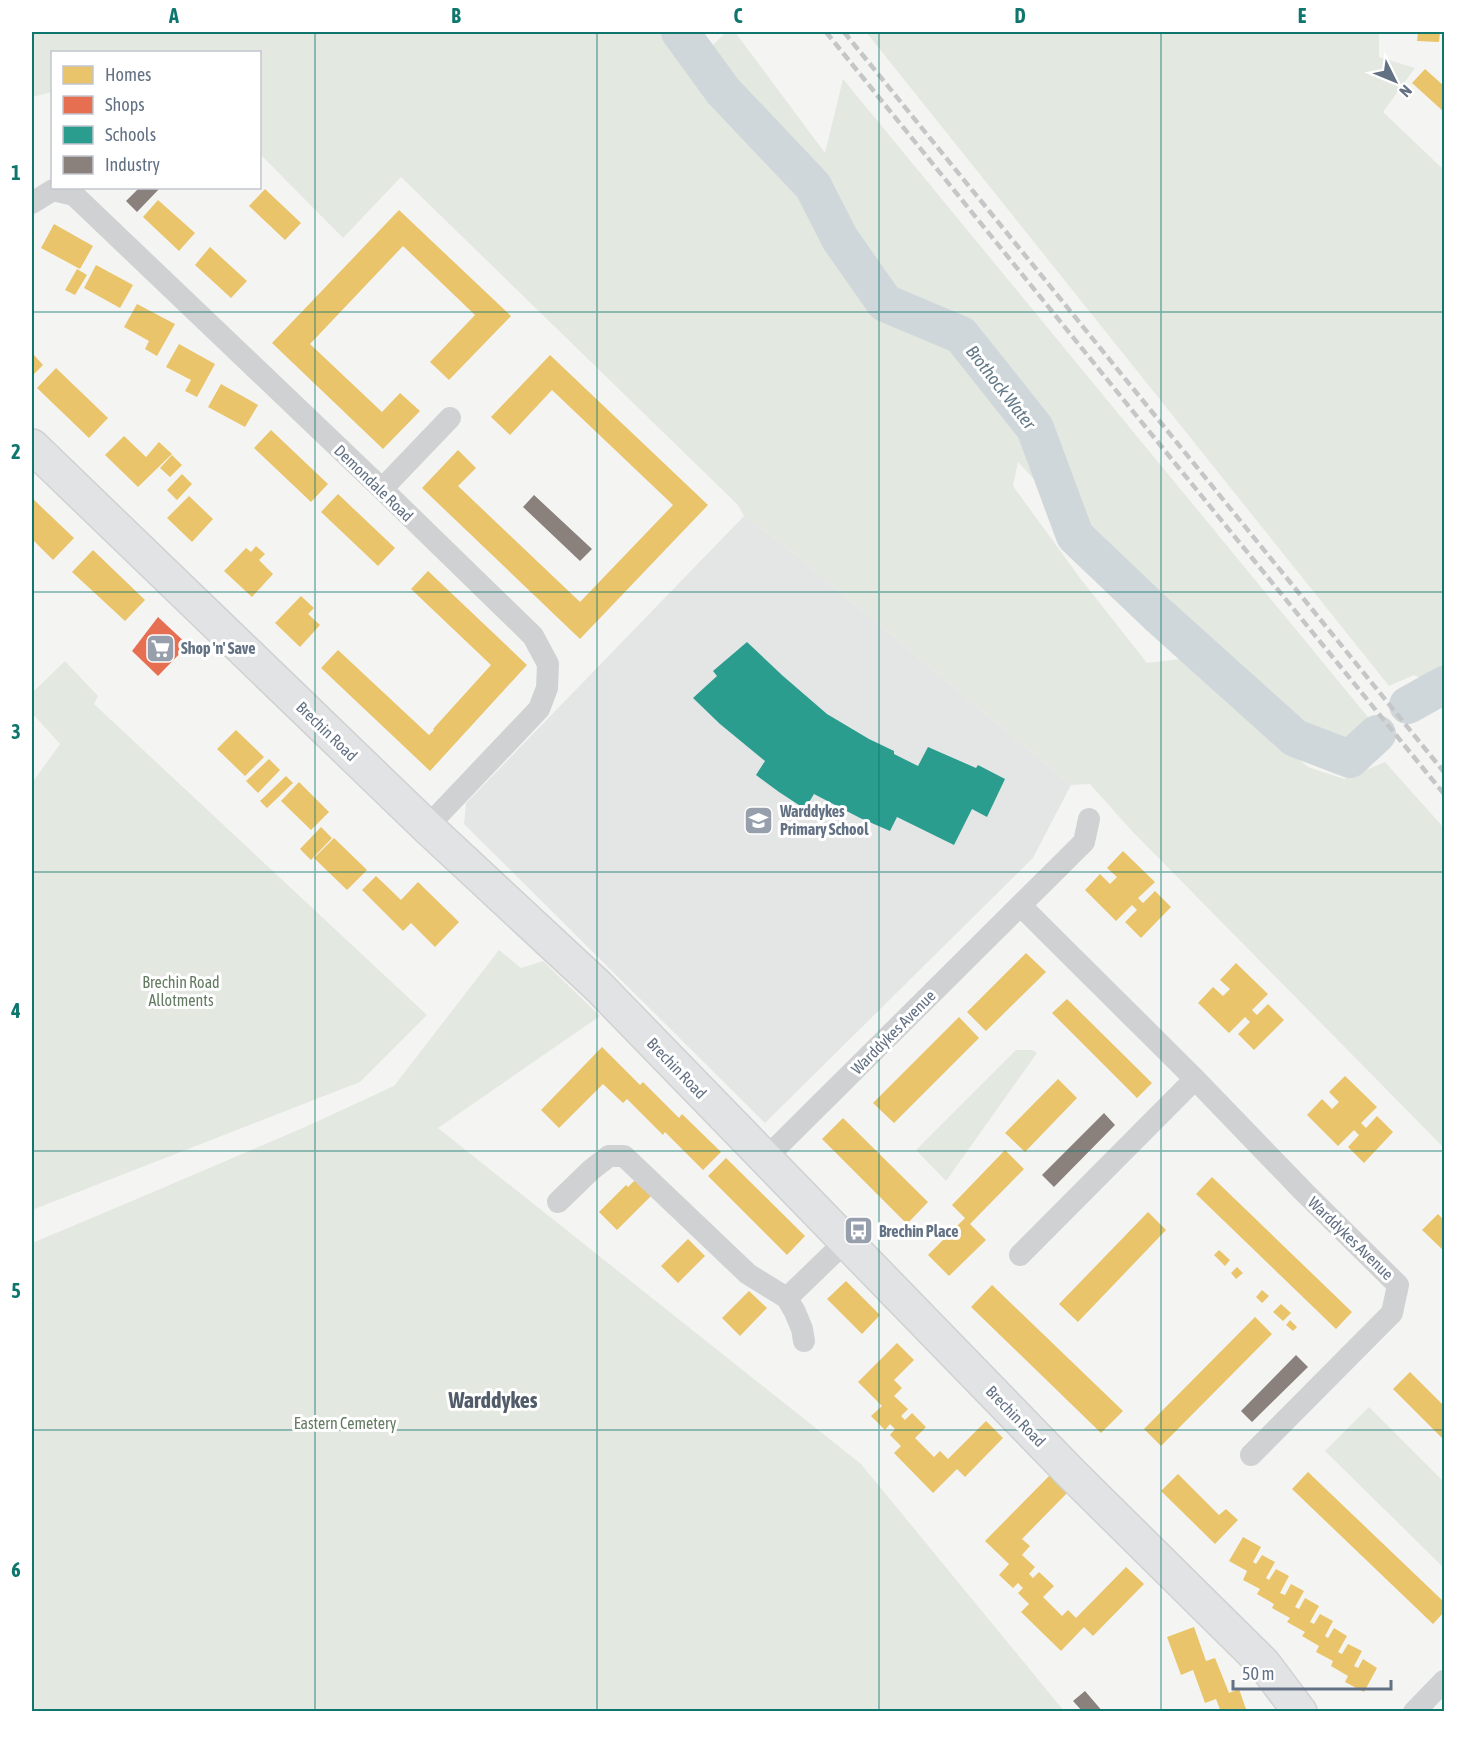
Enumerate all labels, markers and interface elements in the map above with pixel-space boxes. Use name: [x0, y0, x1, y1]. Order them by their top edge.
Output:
text: A: [168, 4, 179, 27]
text: B: [451, 4, 461, 27]
text: C: [734, 4, 743, 27]
text: D: [1014, 4, 1026, 27]
text: E: [1298, 4, 1307, 27]
legend: [51, 51, 261, 189]
north arrow: [1365, 51, 1425, 111]
text: Homes: [105, 64, 151, 85]
text: N: [1396, 82, 1416, 101]
text: Shops: [105, 94, 145, 115]
text: Schools: [105, 124, 156, 145]
text: Industry: [105, 154, 160, 175]
text: 1: [11, 161, 21, 184]
water label: Brothock Water: [962, 341, 1041, 434]
text: 2: [11, 440, 21, 463]
street label: Demondale Road: [331, 441, 417, 525]
supermarket icon: Shop 'n' Save: [144, 632, 176, 664]
place label: Shop 'n' Save: [181, 639, 256, 657]
street label: Brechin Road: [293, 698, 361, 764]
text: 3: [11, 720, 21, 743]
place label: Warddykes Primary School: [779, 802, 869, 838]
school or university icon: Warddykes Primary School: [743, 804, 775, 836]
park label: Brechin Road Allotments: [142, 973, 220, 1009]
street label: Warddykes Avenue: [847, 986, 939, 1078]
text: 4: [10, 999, 21, 1022]
street label: Brechin Road: [644, 1034, 710, 1102]
street label: Warddykes Avenue: [1304, 1193, 1397, 1284]
bus stop icon: Brechin Place: [842, 1215, 874, 1247]
place label: Brechin Place: [879, 1222, 959, 1240]
text: 5: [11, 1279, 21, 1302]
street label: Brechin Road: [983, 1382, 1049, 1450]
district label: Warddykes: [448, 1387, 538, 1413]
park label: Eastern Cemetery: [294, 1414, 397, 1433]
text: 6: [11, 1558, 21, 1581]
scale bar: [1233, 1653, 1390, 1691]
text: 50 m: [1242, 1663, 1274, 1684]

